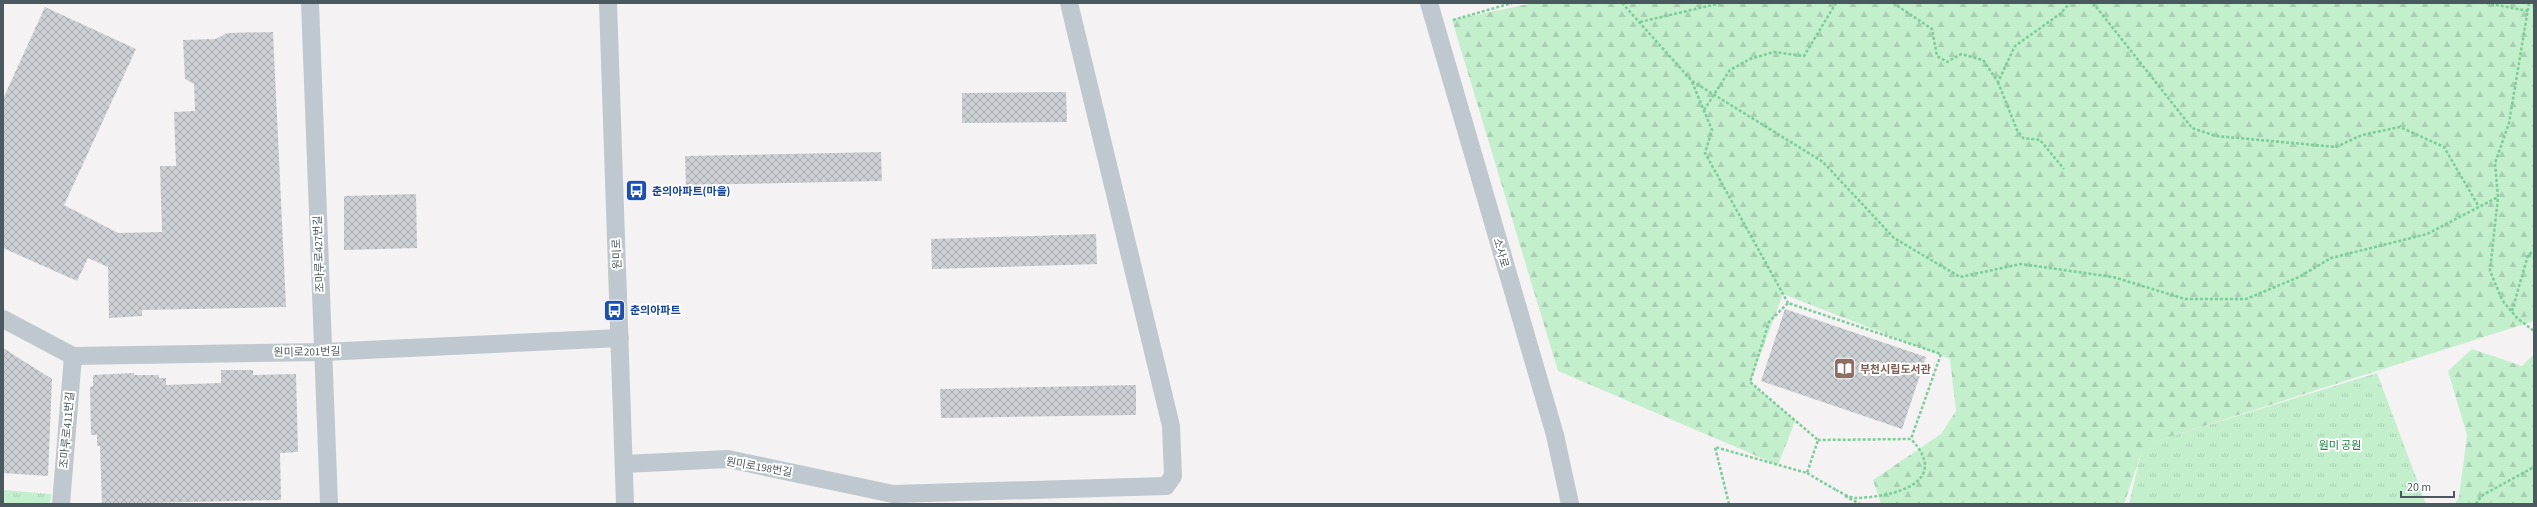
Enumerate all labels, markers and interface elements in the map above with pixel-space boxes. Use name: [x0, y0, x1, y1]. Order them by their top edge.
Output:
bus stop icon: 춘의아파트(마을): [624, 178, 650, 204]
place label: 춘의아파트(마을): [652, 184, 730, 199]
street label: 조마루로427번길: [310, 215, 328, 293]
street label: 소사로: [1490, 236, 1512, 270]
street label: 원미로: [609, 239, 625, 269]
bus stop icon: 춘의아파트: [602, 297, 628, 323]
place label: 춘의아파트: [630, 303, 681, 318]
street label: 원미로201번길: [273, 344, 341, 360]
library icon: 부천시립도서관: [1831, 356, 1857, 382]
place label: 부천시립도서관: [1860, 362, 1931, 377]
street label: 조마루로411번길: [56, 391, 78, 469]
park label: 원미 공원: [2319, 438, 2361, 453]
street label: 원미로198번길: [725, 454, 793, 480]
scale bar: [2401, 473, 2454, 499]
text: 20 m: [2407, 479, 2431, 496]

